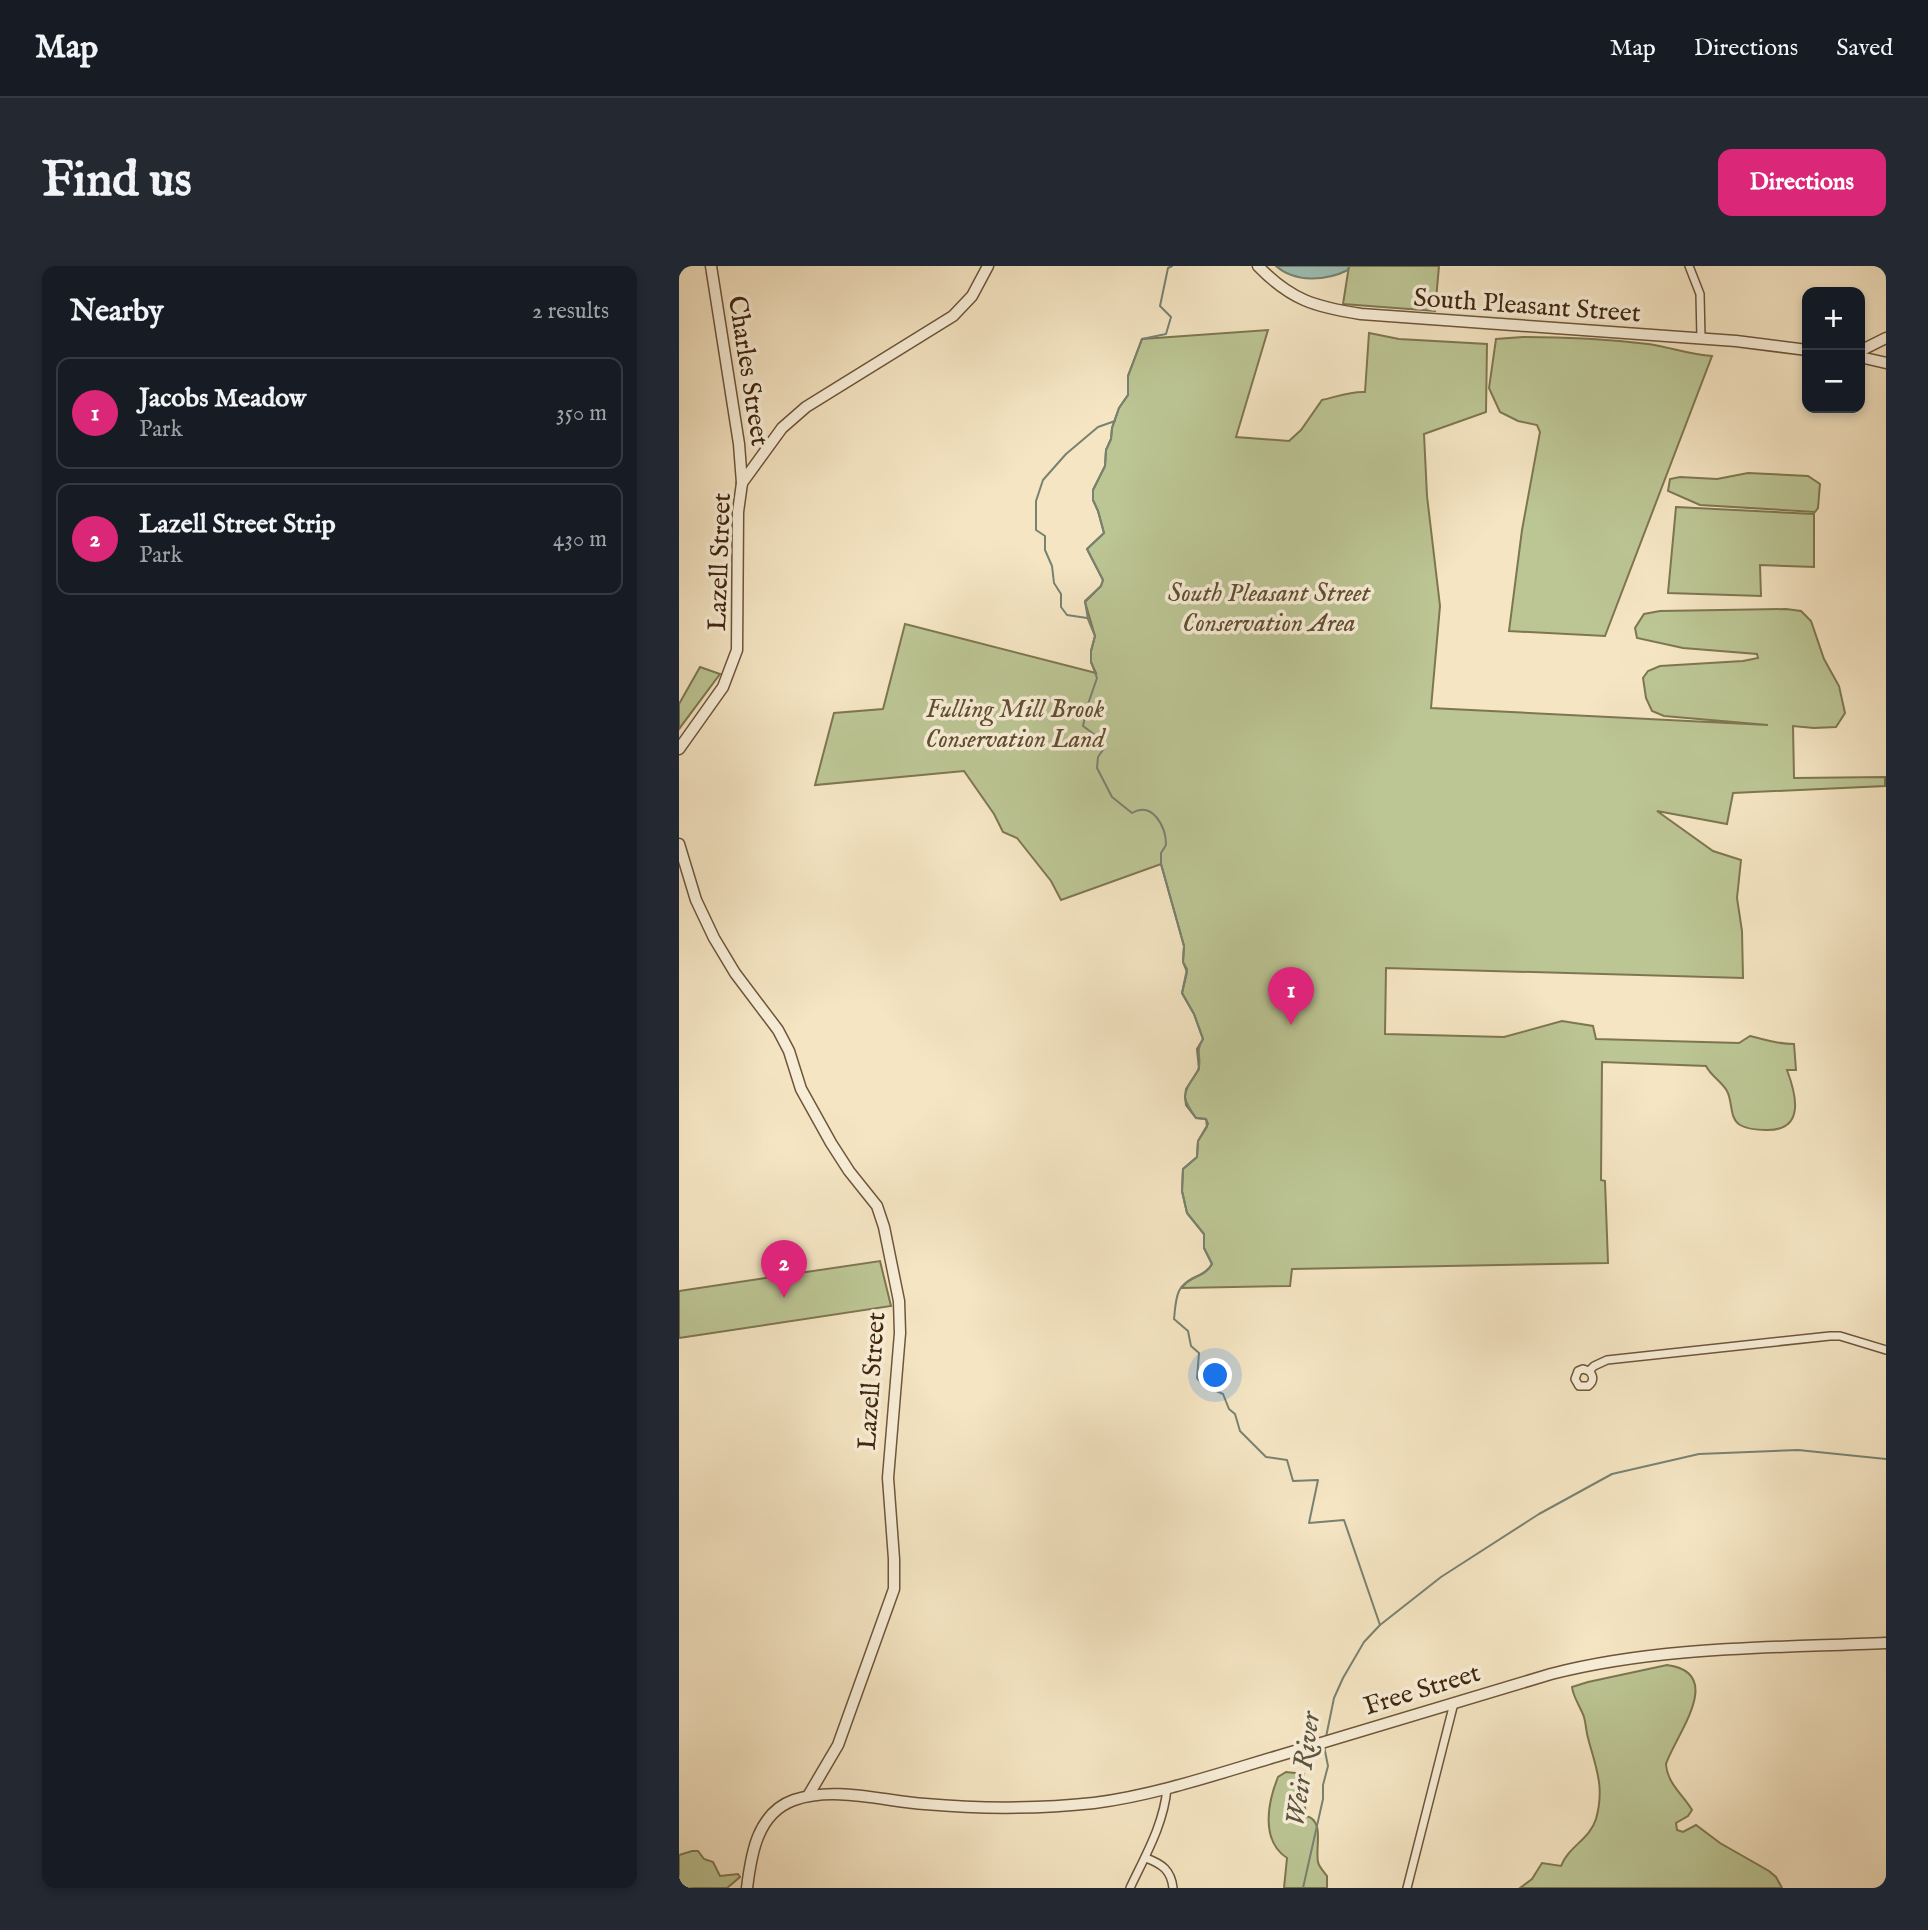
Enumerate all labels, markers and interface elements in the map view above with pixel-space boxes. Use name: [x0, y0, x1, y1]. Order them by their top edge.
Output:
text: Map: [35, 27, 98, 69]
text: Map: [1610, 33, 1656, 64]
text: Directions: [1694, 33, 1798, 64]
text: Saved: [1836, 33, 1893, 64]
button: Directions: [1718, 149, 1886, 216]
text: Find us: [42, 151, 192, 213]
street label: South Pleasant Street: [1412, 282, 1642, 330]
map controls: [1802, 287, 1865, 413]
button: +: [1802, 287, 1865, 350]
text: Nearby: [70, 293, 163, 331]
street label: Charles Street: [720, 294, 776, 448]
text: 2 results: [532, 297, 609, 326]
button: −: [1802, 350, 1865, 413]
text: Jacobs Meadow: [139, 382, 306, 415]
text: 1: [91, 399, 99, 428]
text: 350 m: [556, 399, 607, 428]
text: Park: [139, 415, 183, 444]
street label: Lazell Street: [701, 492, 739, 632]
text: Lazell Street Strip: [139, 508, 336, 541]
text: 2: [90, 525, 100, 554]
text: 430 m: [553, 525, 607, 554]
text: Park: [139, 541, 183, 570]
park label: South Pleasant Street Conservation Area: [1168, 577, 1372, 640]
park label: Fulling Mill Brook Conservation Land: [925, 693, 1107, 756]
pin: 1: [1268, 967, 1314, 1025]
pin: 2: [761, 1240, 807, 1298]
street label: Lazell Street: [851, 1311, 893, 1451]
your location: [1198, 1358, 1232, 1392]
street label: Free Street: [1360, 1657, 1484, 1723]
water label: Weir River: [1279, 1708, 1330, 1828]

